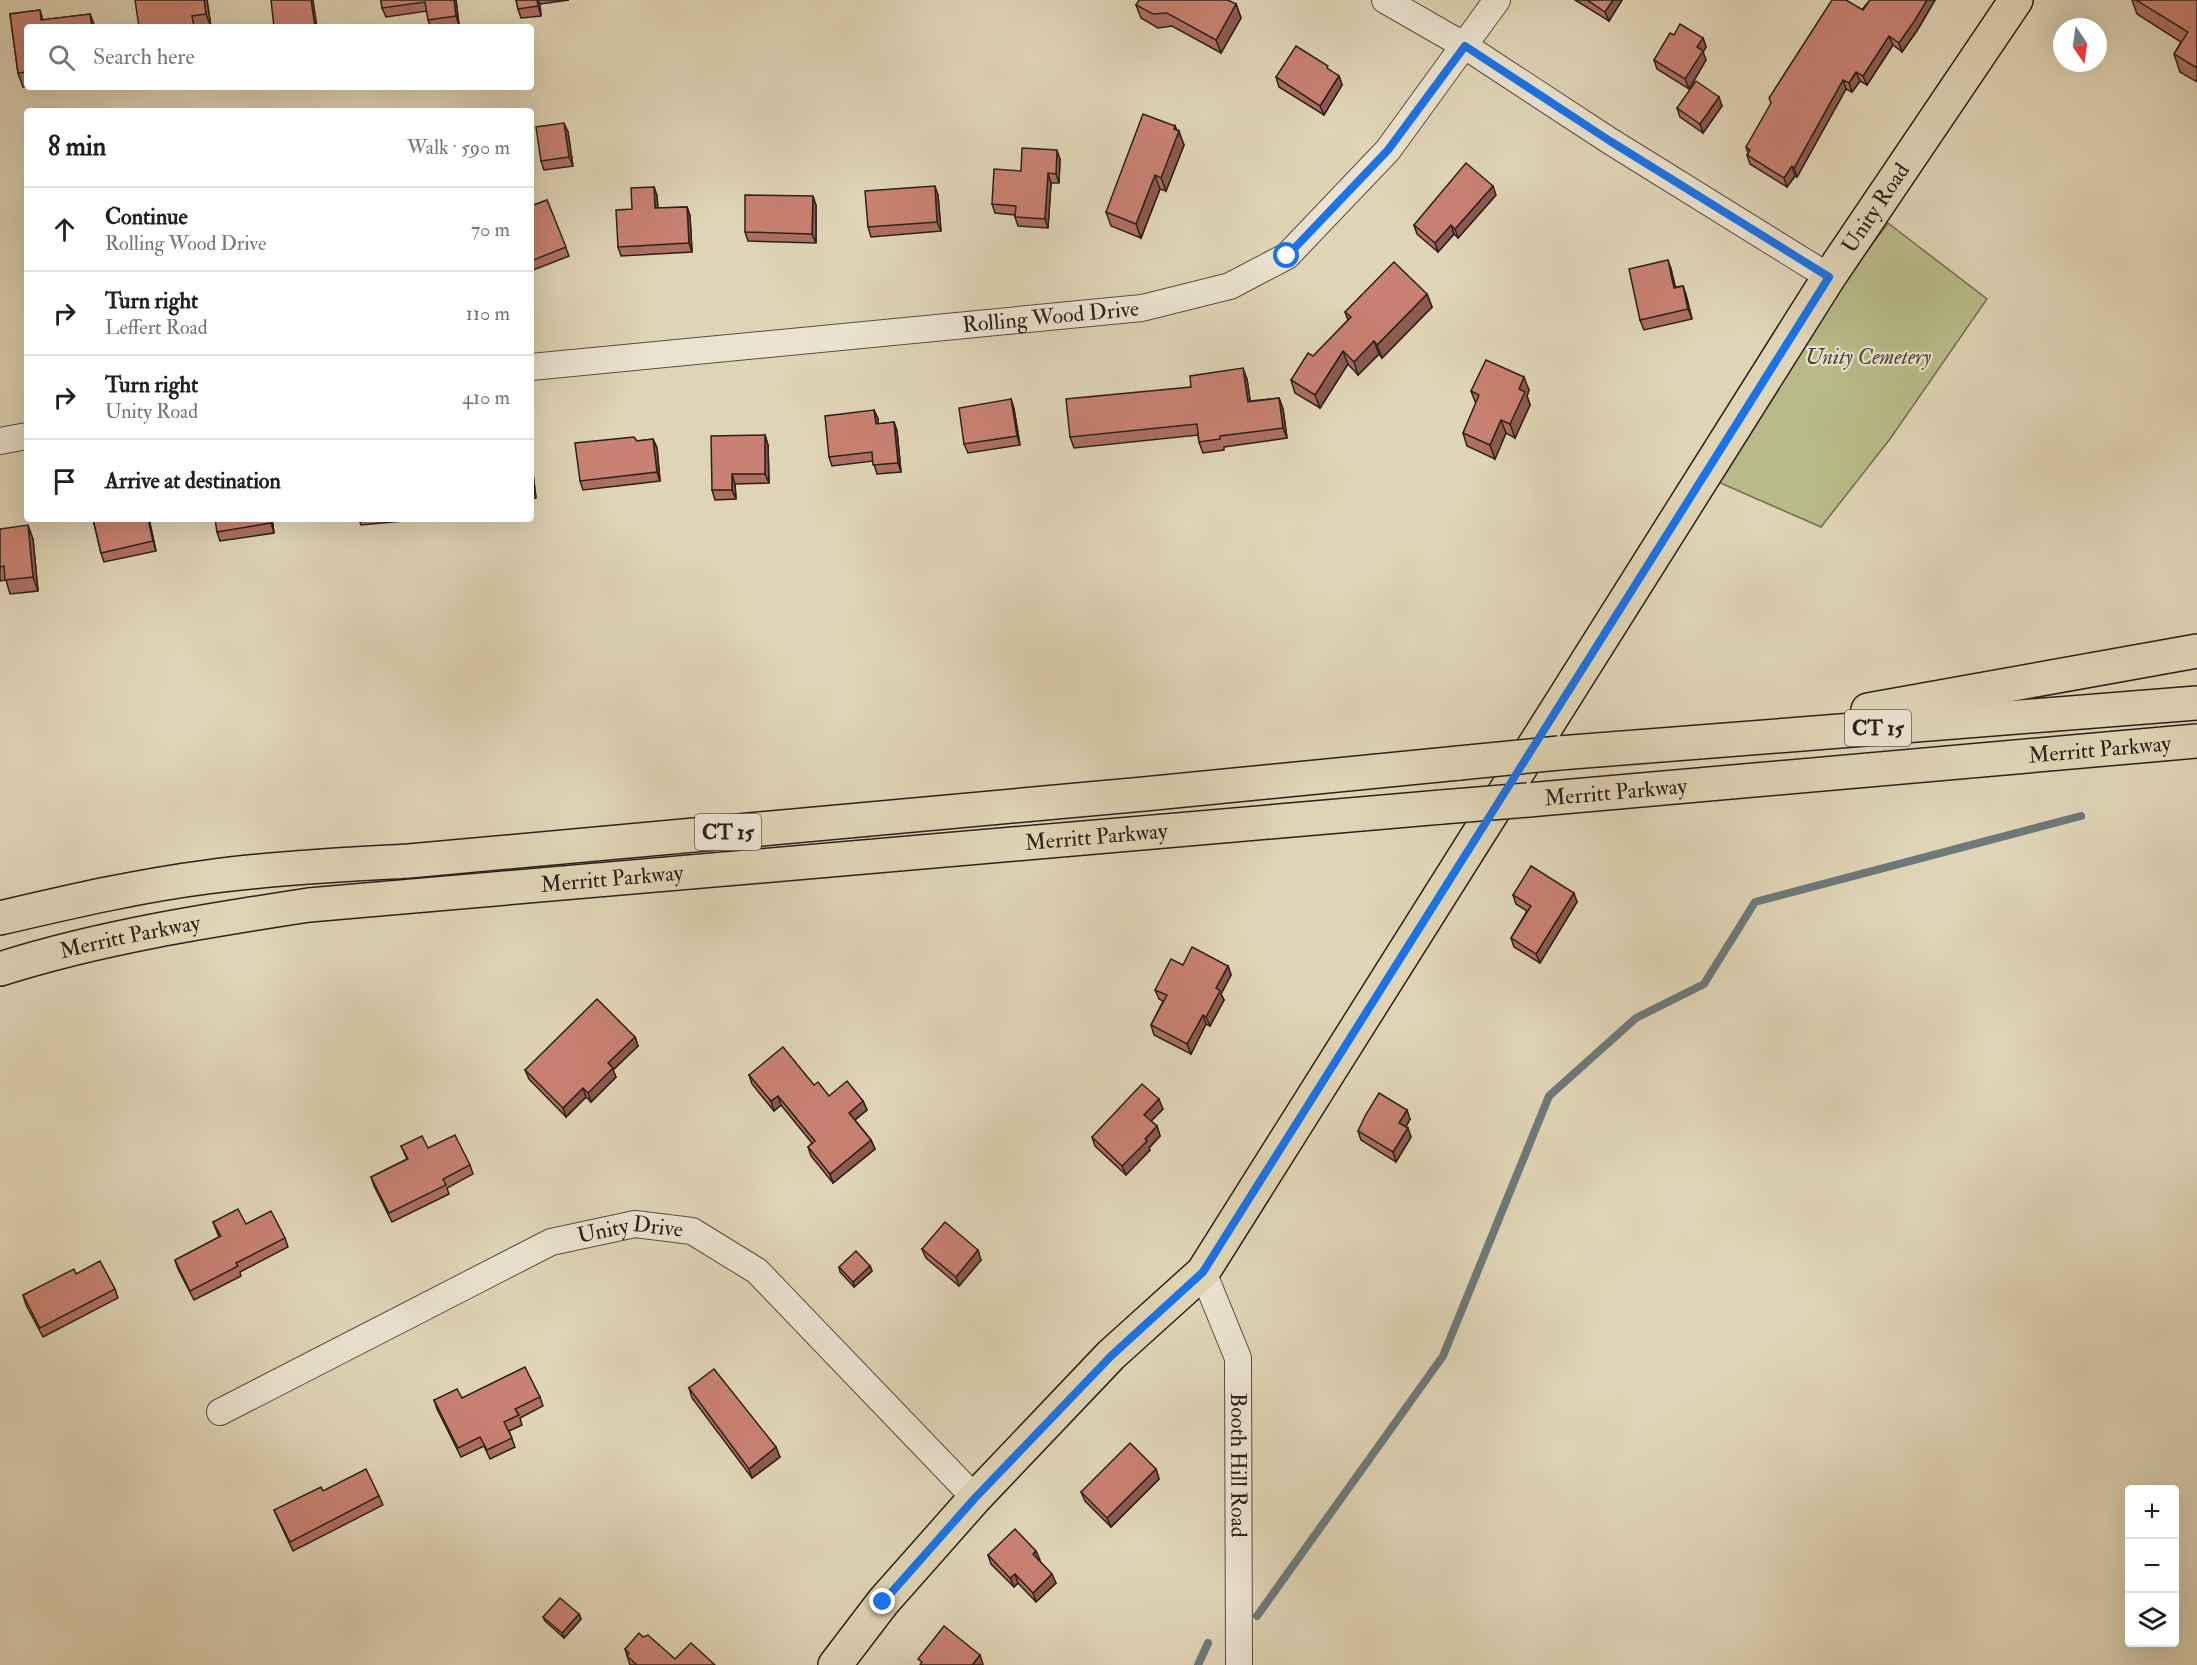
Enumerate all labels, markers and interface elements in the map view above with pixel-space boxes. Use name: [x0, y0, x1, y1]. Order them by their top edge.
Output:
north arrow: [2053, 18, 2107, 72]
search box: [24, 24, 534, 90]
icon: search: [45, 41, 78, 74]
text: Search here: [93, 43, 195, 71]
text: 8 min: [48, 131, 106, 163]
text: Walk · 590 m: [407, 135, 510, 160]
street label: Unity Road: [1835, 158, 1916, 258]
text: Continue: [105, 203, 188, 231]
icon: ahead: [48, 213, 81, 246]
text: 70 m: [471, 217, 510, 242]
text: Rolling Wood Drive: [105, 231, 266, 256]
route start: [1273, 242, 1299, 268]
text: Turn right: [105, 287, 198, 315]
street label: Rolling Wood Drive: [961, 294, 1140, 339]
icon: right: [48, 297, 81, 330]
text: 110 m: [466, 301, 510, 326]
text: Leffert Road: [105, 315, 208, 340]
park label: Unity Cemetery: [1805, 343, 1931, 371]
text: Turn right: [105, 371, 198, 399]
icon: right: [48, 381, 81, 414]
text: 410 m: [462, 385, 510, 410]
text: Unity Road: [105, 399, 198, 424]
icon: arrive: [48, 465, 81, 498]
text: Arrive at destination: [105, 467, 281, 495]
road number: CT 15: [1845, 710, 1911, 746]
street label: Merritt Parkway: [2027, 729, 2173, 770]
street label: Merritt Parkway: [1543, 772, 1688, 813]
road number: CT 15: [695, 814, 761, 850]
street label: Merritt Parkway: [1024, 817, 1169, 857]
street label: Merritt Parkway: [539, 859, 685, 899]
street label: Merritt Parkway: [57, 909, 203, 965]
street label: Unity Drive: [575, 1210, 685, 1250]
street label: Booth Hill Road: [1224, 1393, 1253, 1538]
map controls: [2125, 1485, 2179, 1647]
button: +: [2125, 1485, 2179, 1539]
button: −: [2125, 1539, 2179, 1593]
route end: [869, 1588, 895, 1614]
button: layers: [2125, 1593, 2179, 1647]

